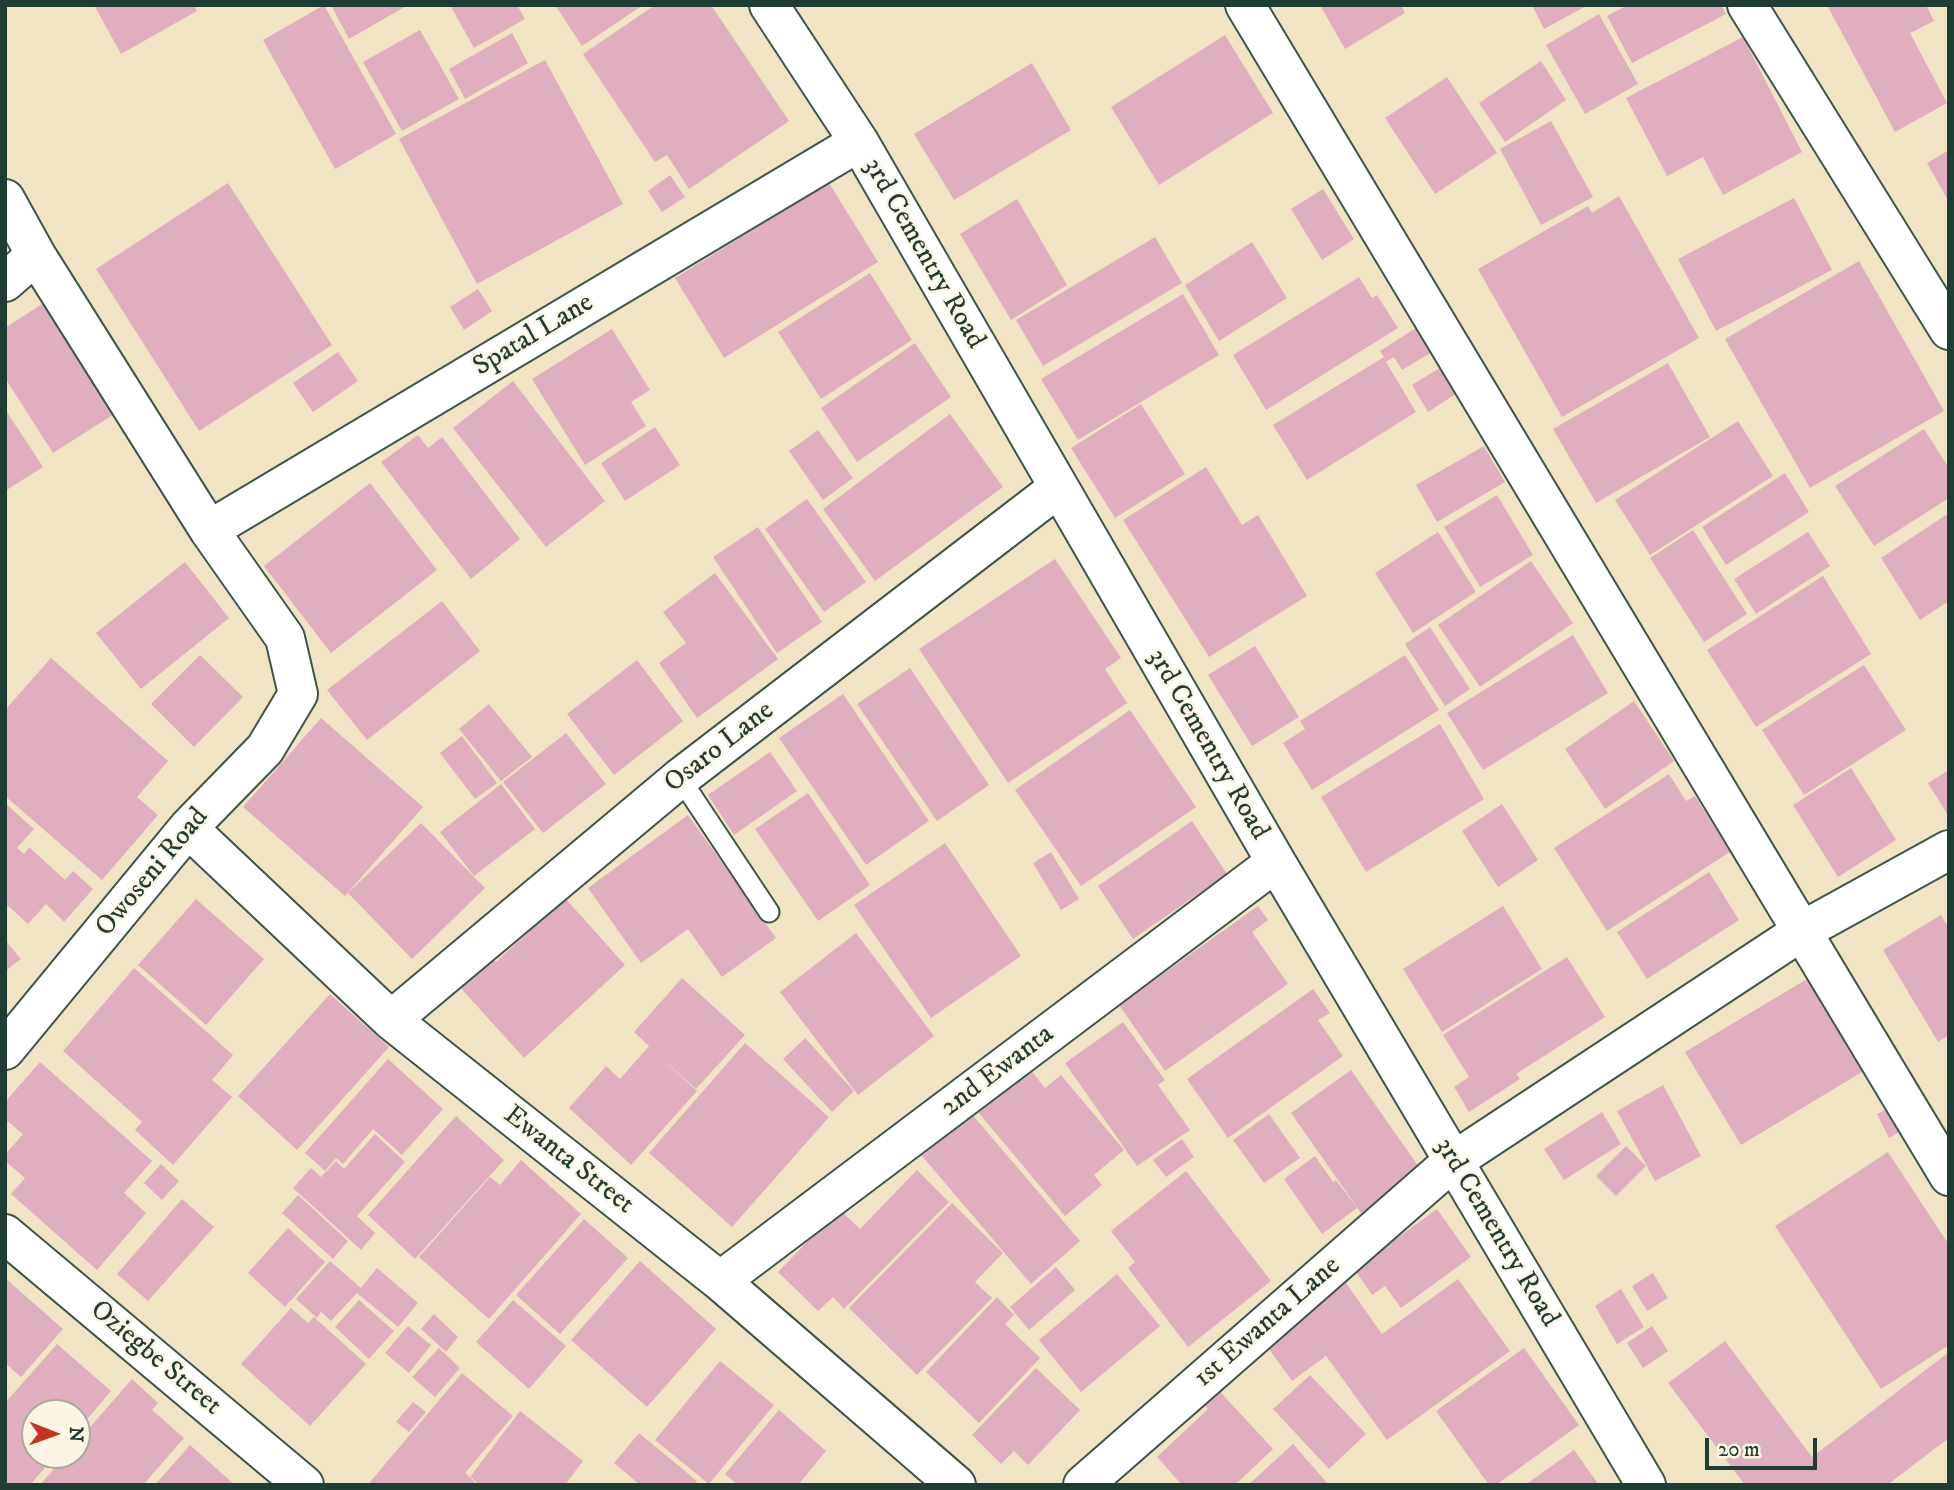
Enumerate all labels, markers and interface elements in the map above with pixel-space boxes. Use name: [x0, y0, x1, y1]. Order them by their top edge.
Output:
street label: 3rd Cementry Road: [855, 153, 991, 355]
street label: Spatal Lane: [468, 287, 600, 385]
street label: 3rd Cementry Road: [1139, 644, 1275, 846]
street label: Osaro Lane: [659, 695, 781, 801]
street label: Owoseni Road: [89, 802, 217, 944]
street label: 2nd Ewanta: [935, 1019, 1061, 1125]
street label: Ewanta Street: [496, 1100, 640, 1222]
street label: 3rd Cementry Road: [1426, 1132, 1566, 1334]
street label: 1st Ewanta Lane: [1188, 1250, 1348, 1396]
street label: Oziegbe Street: [82, 1294, 228, 1424]
north arrow: [21, 1399, 91, 1469]
scale bar: [1709, 1424, 1821, 1468]
text: N: [64, 1426, 87, 1442]
text: 20 m: [1718, 1437, 1760, 1463]

